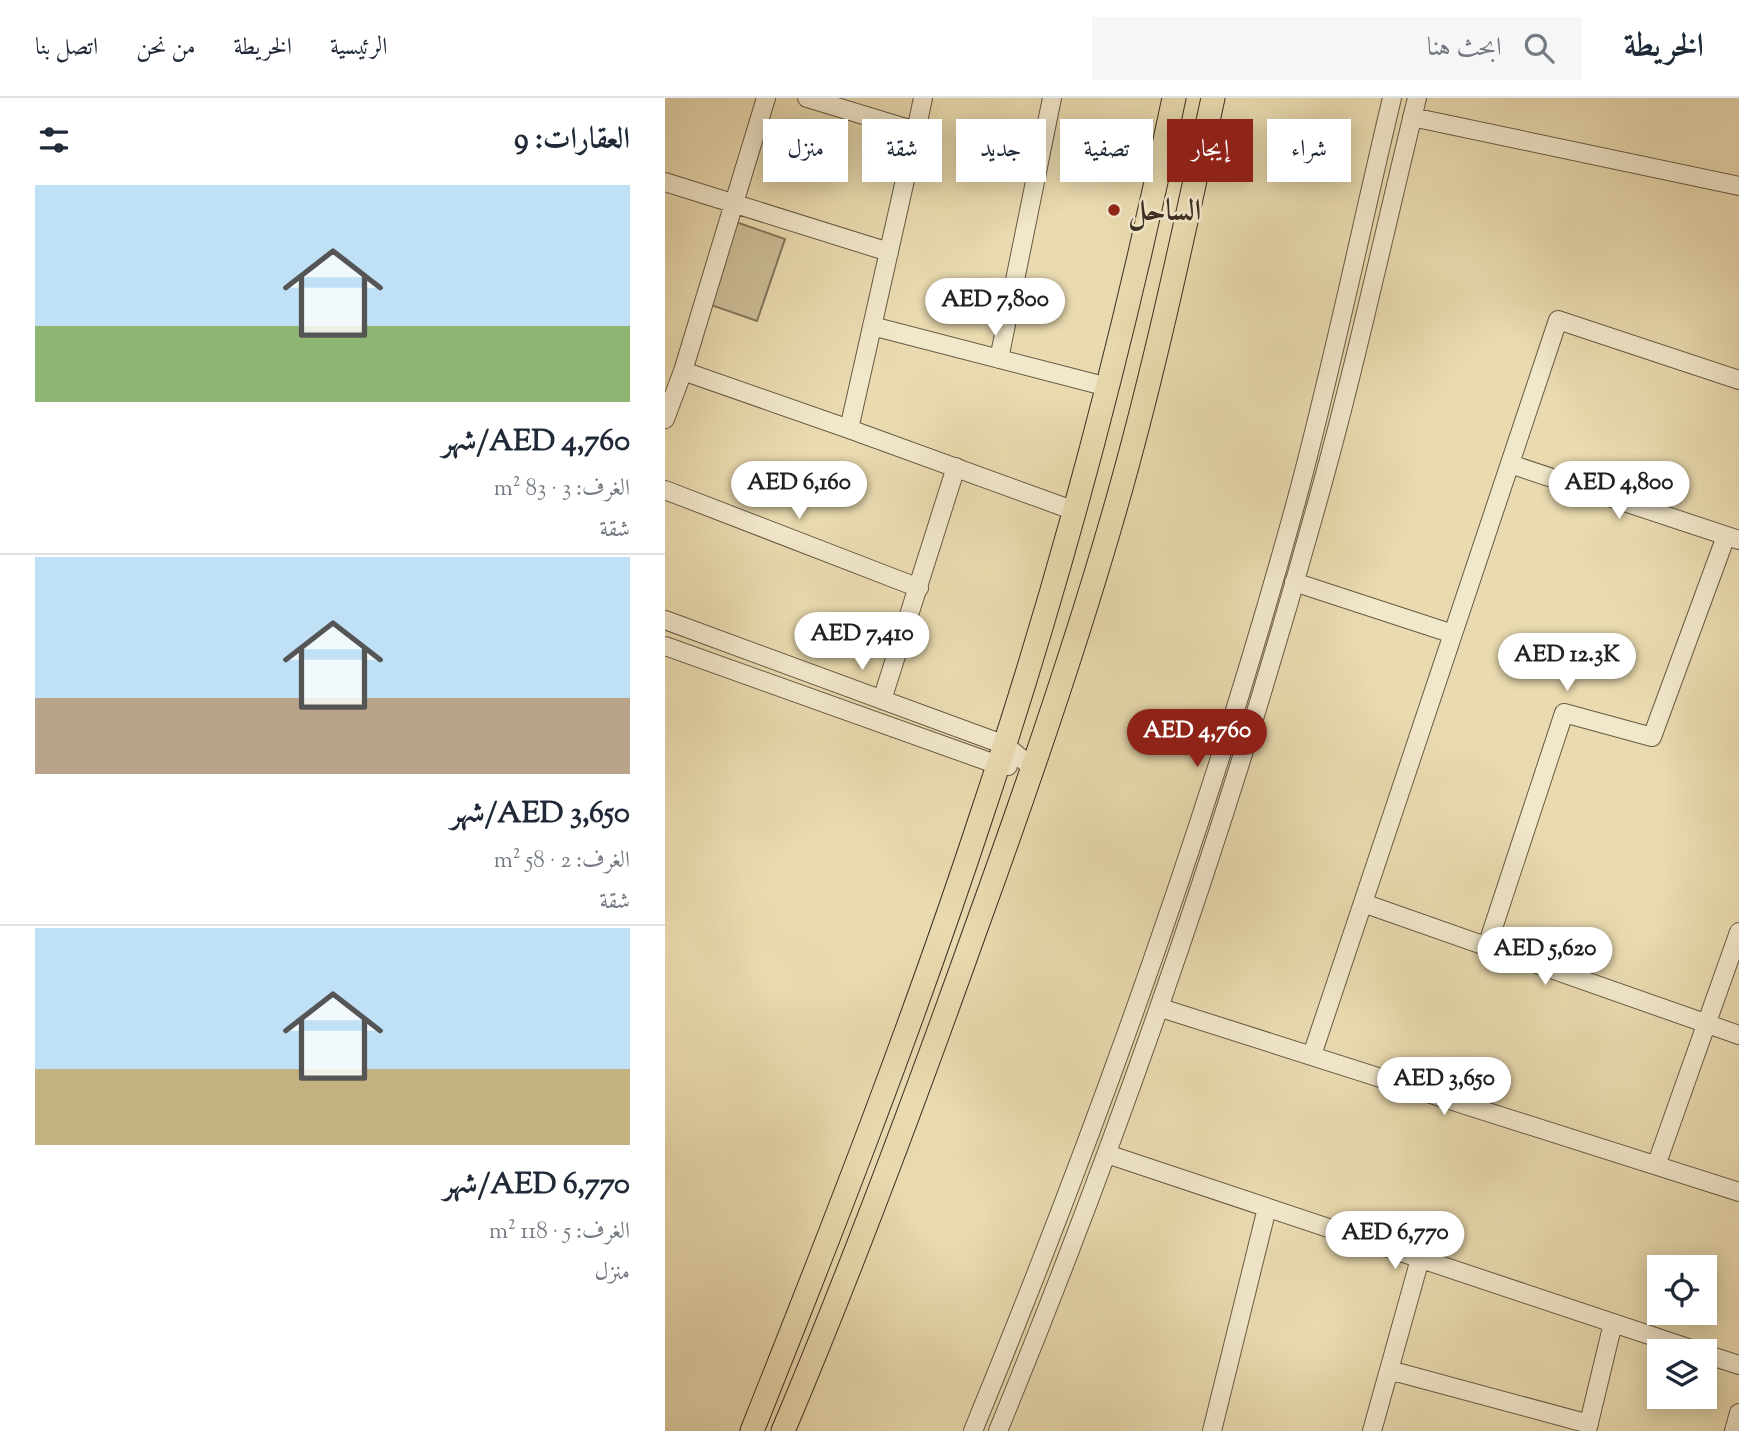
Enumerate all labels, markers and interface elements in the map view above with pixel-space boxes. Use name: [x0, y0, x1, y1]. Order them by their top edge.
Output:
search box: [1092, 17, 1582, 80]
text: الخريطة: [1624, 24, 1704, 72]
icon: search: [1520, 29, 1558, 67]
text: ابحث هنا: [1427, 30, 1502, 67]
text: اتصل بنا: [35, 31, 98, 65]
text: من نحن: [136, 31, 196, 65]
text: الخريطة: [234, 31, 292, 65]
text: الرئيسية: [330, 31, 388, 65]
text: العقارات: 9: [514, 119, 630, 162]
chip: منزل: [763, 119, 848, 182]
chip: شقة: [862, 119, 942, 182]
chip: جديد: [956, 119, 1046, 182]
chip: تصفية: [1060, 119, 1153, 182]
chip: إيجار: [1167, 119, 1253, 182]
chip: شراء: [1267, 119, 1351, 182]
icon: filters: [35, 121, 73, 159]
place label: الساحل: [1128, 191, 1201, 234]
marker: الساحل: [1106, 202, 1122, 218]
icon: home: [270, 230, 396, 356]
pin: AED 7,800: [915, 278, 1075, 338]
text: AED 7,800: [941, 284, 1049, 317]
text: AED 4,760/شهر: [442, 421, 630, 464]
pin: AED 6,160: [719, 462, 879, 521]
pin: AED 4,800: [1539, 462, 1699, 521]
text: AED 6,160: [747, 467, 851, 500]
text: AED 4,800: [1565, 467, 1673, 500]
text: الغرف: 3 · 83 m²: [494, 473, 630, 506]
text: شقة: [600, 514, 630, 547]
icon: home: [270, 602, 396, 728]
pin: AED 7,410: [782, 612, 942, 672]
text: AED 7,410: [810, 618, 914, 651]
pin: AED 12.3K: [1487, 634, 1647, 693]
text: AED 12.3K: [1514, 639, 1620, 672]
pin: AED 4,760: [1117, 710, 1277, 769]
text: AED 4,760: [1143, 715, 1251, 748]
text: AED 3,650/شهر: [450, 793, 630, 836]
text: الغرف: 2 · 58 m²: [494, 845, 630, 878]
text: شقة: [600, 886, 630, 919]
pin: AED 5,620: [1465, 928, 1625, 987]
text: AED 5,620: [1494, 933, 1596, 966]
icon: home: [270, 973, 396, 1099]
pin: AED 3,650: [1364, 1058, 1524, 1117]
text: AED 3,650: [1393, 1063, 1495, 1096]
text: AED 6,770/شهر: [443, 1164, 630, 1207]
pin: AED 6,770: [1315, 1212, 1475, 1271]
text: الغرف: 5 · 118 m²: [489, 1216, 630, 1249]
text: AED 6,770: [1341, 1217, 1449, 1250]
map controls: [1647, 1255, 1717, 1409]
button: locate: [1647, 1255, 1717, 1325]
text: منزل: [595, 1257, 630, 1290]
button: layers: [1647, 1339, 1717, 1409]

